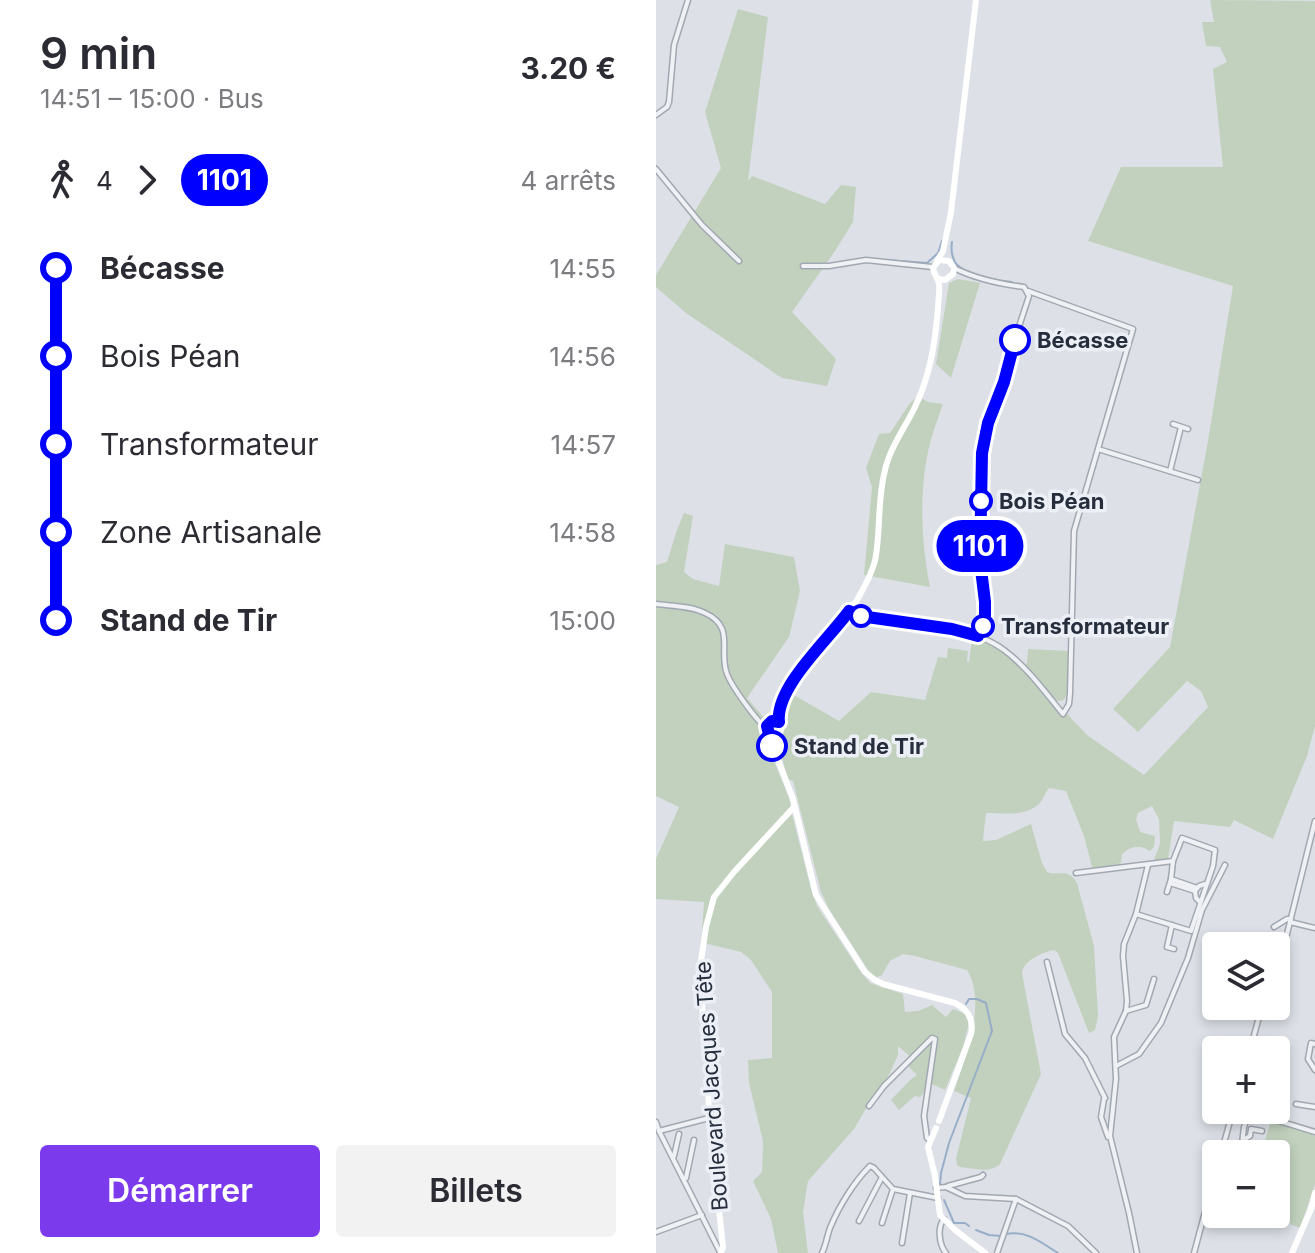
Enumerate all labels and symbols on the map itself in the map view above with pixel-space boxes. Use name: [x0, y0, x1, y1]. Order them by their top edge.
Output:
marker: Bécasse: [1000, 325, 1030, 355]
place label: Bécasse: [1037, 327, 1128, 353]
place label: Bois Péan: [999, 488, 1104, 514]
marker: Bois Péan: [970, 490, 992, 512]
line badge: 1101: [924, 520, 1036, 572]
unlabelled marker: [850, 605, 872, 627]
place label: Transformateur: [1001, 613, 1169, 639]
marker: Transformateur: [972, 615, 994, 637]
marker: Stand de Tir: [757, 731, 787, 761]
place label: Stand de Tir: [794, 733, 924, 759]
street label: Boulevard Jacques Tête: [689, 960, 733, 1212]

